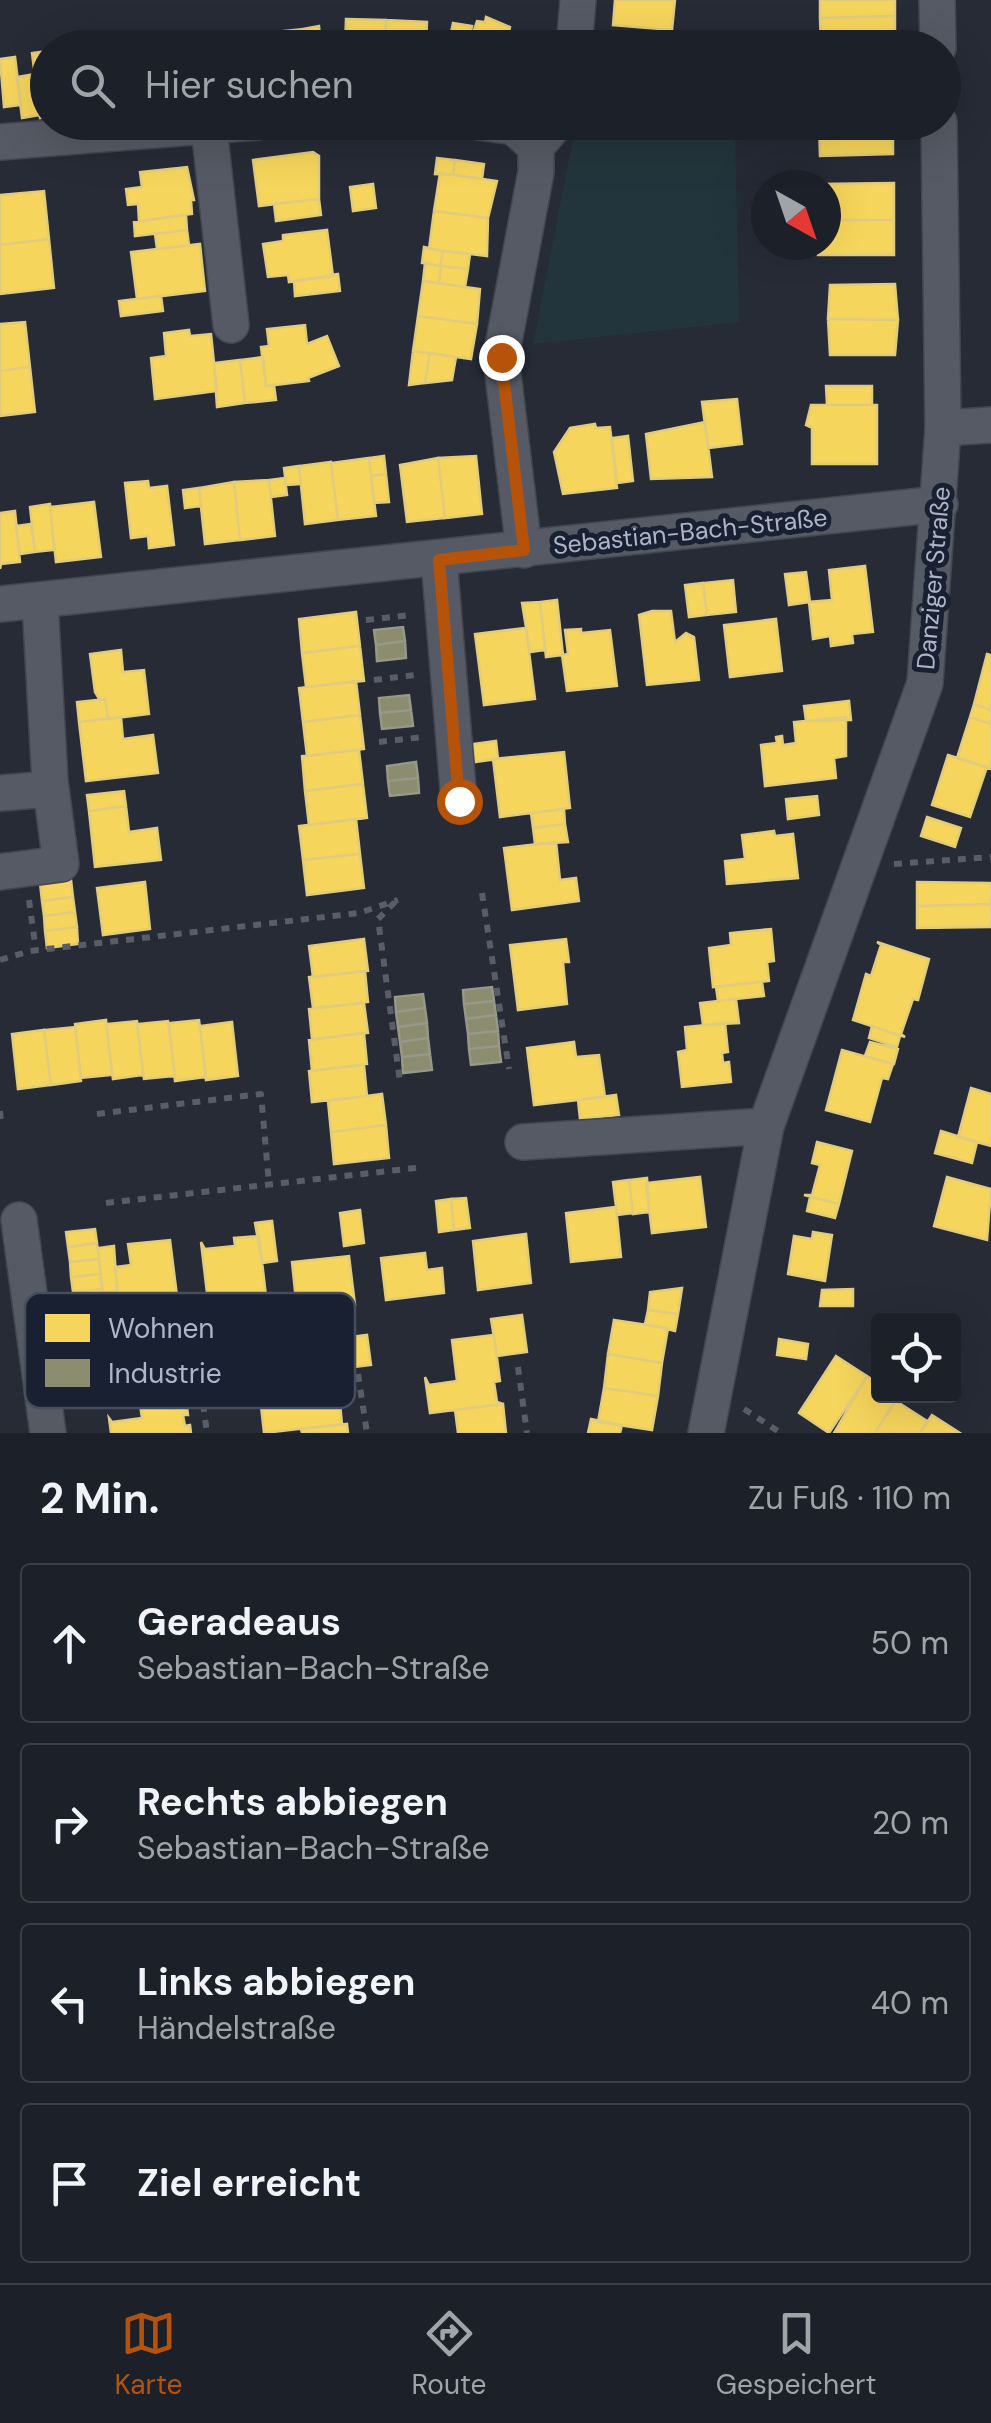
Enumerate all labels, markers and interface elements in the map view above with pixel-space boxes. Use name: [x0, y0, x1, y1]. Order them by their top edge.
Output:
search box: [30, 30, 961, 140]
icon: search: [65, 58, 120, 113]
text: Hier suchen: [145, 60, 354, 110]
north arrow: [751, 170, 841, 260]
route end: [479, 335, 525, 381]
street label: Danziger Straße: [909, 485, 958, 671]
street label: Sebastian-Bach-Straße: [551, 501, 829, 562]
route start: [437, 779, 483, 825]
legend: [25, 1293, 355, 1408]
text: Wohnen: [108, 1310, 214, 1347]
map controls: [871, 1313, 961, 1403]
button: locate: [871, 1313, 961, 1403]
text: Industrie: [108, 1355, 222, 1392]
text: 2 Min.: [40, 1471, 159, 1526]
text: Zu Fuß · 110 m: [748, 1477, 951, 1519]
text: Geradeaus: [137, 1597, 341, 1647]
icon: ahead: [42, 1616, 97, 1671]
text: 50 m: [871, 1622, 949, 1664]
text: Sebastian-Bach-Straße: [137, 1647, 490, 1689]
text: Rechts abbiegen: [137, 1777, 448, 1827]
icon: right: [42, 1796, 97, 1851]
text: 20 m: [872, 1802, 949, 1844]
text: Sebastian-Bach-Straße: [137, 1827, 490, 1869]
text: Links abbiegen: [137, 1957, 415, 2007]
icon: left: [42, 1976, 97, 2031]
text: 40 m: [871, 1982, 949, 2024]
text: Händelstraße: [137, 2007, 336, 2049]
icon: arrive: [42, 2156, 97, 2211]
text: Ziel erreicht: [137, 2158, 361, 2208]
tab: Karte: [115, 2306, 182, 2403]
tab: Route: [412, 2306, 487, 2403]
tab: Gespeichert: [716, 2306, 876, 2403]

